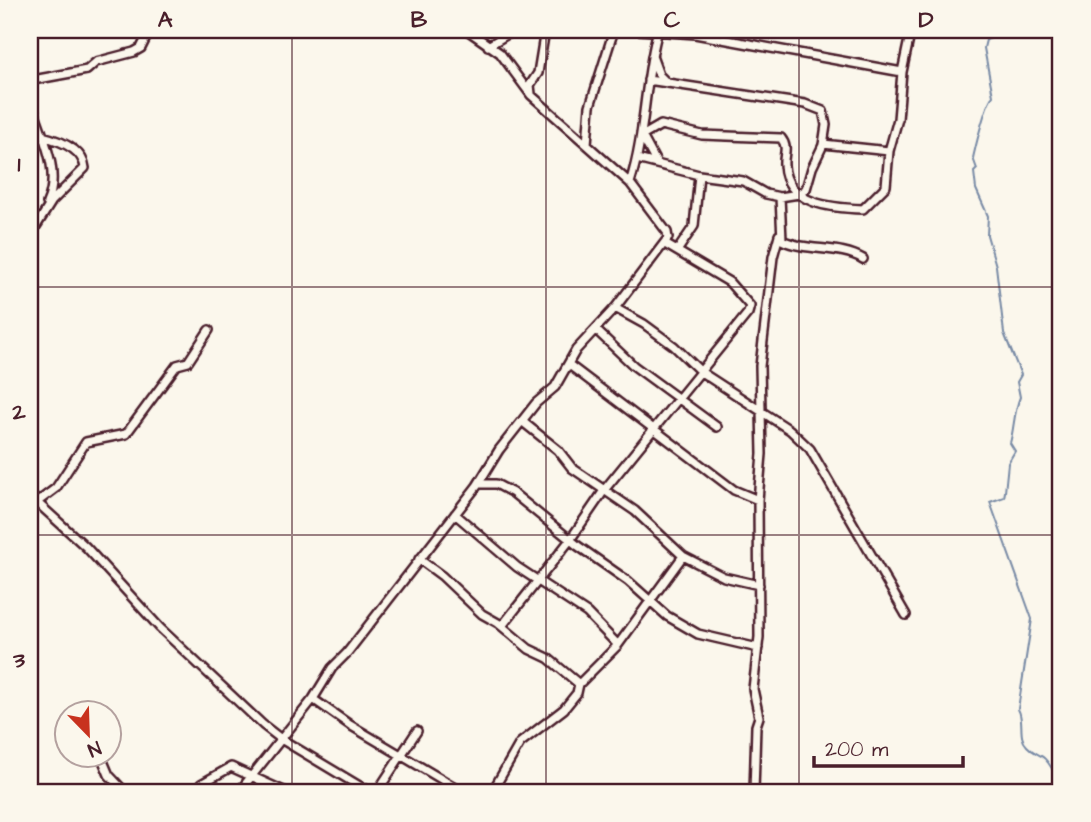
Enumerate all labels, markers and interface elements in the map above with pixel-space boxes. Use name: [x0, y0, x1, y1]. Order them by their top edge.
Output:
text: A: [158, 4, 173, 36]
text: B: [411, 4, 428, 36]
text: C: [664, 4, 681, 36]
text: D: [919, 4, 934, 36]
text: 1: [18, 148, 21, 180]
text: 2: [11, 396, 26, 428]
text: 3: [12, 644, 25, 676]
north arrow: [52, 700, 122, 770]
scale bar: [814, 724, 963, 768]
text: N: [83, 734, 105, 763]
text: 200 m: [825, 735, 889, 764]

